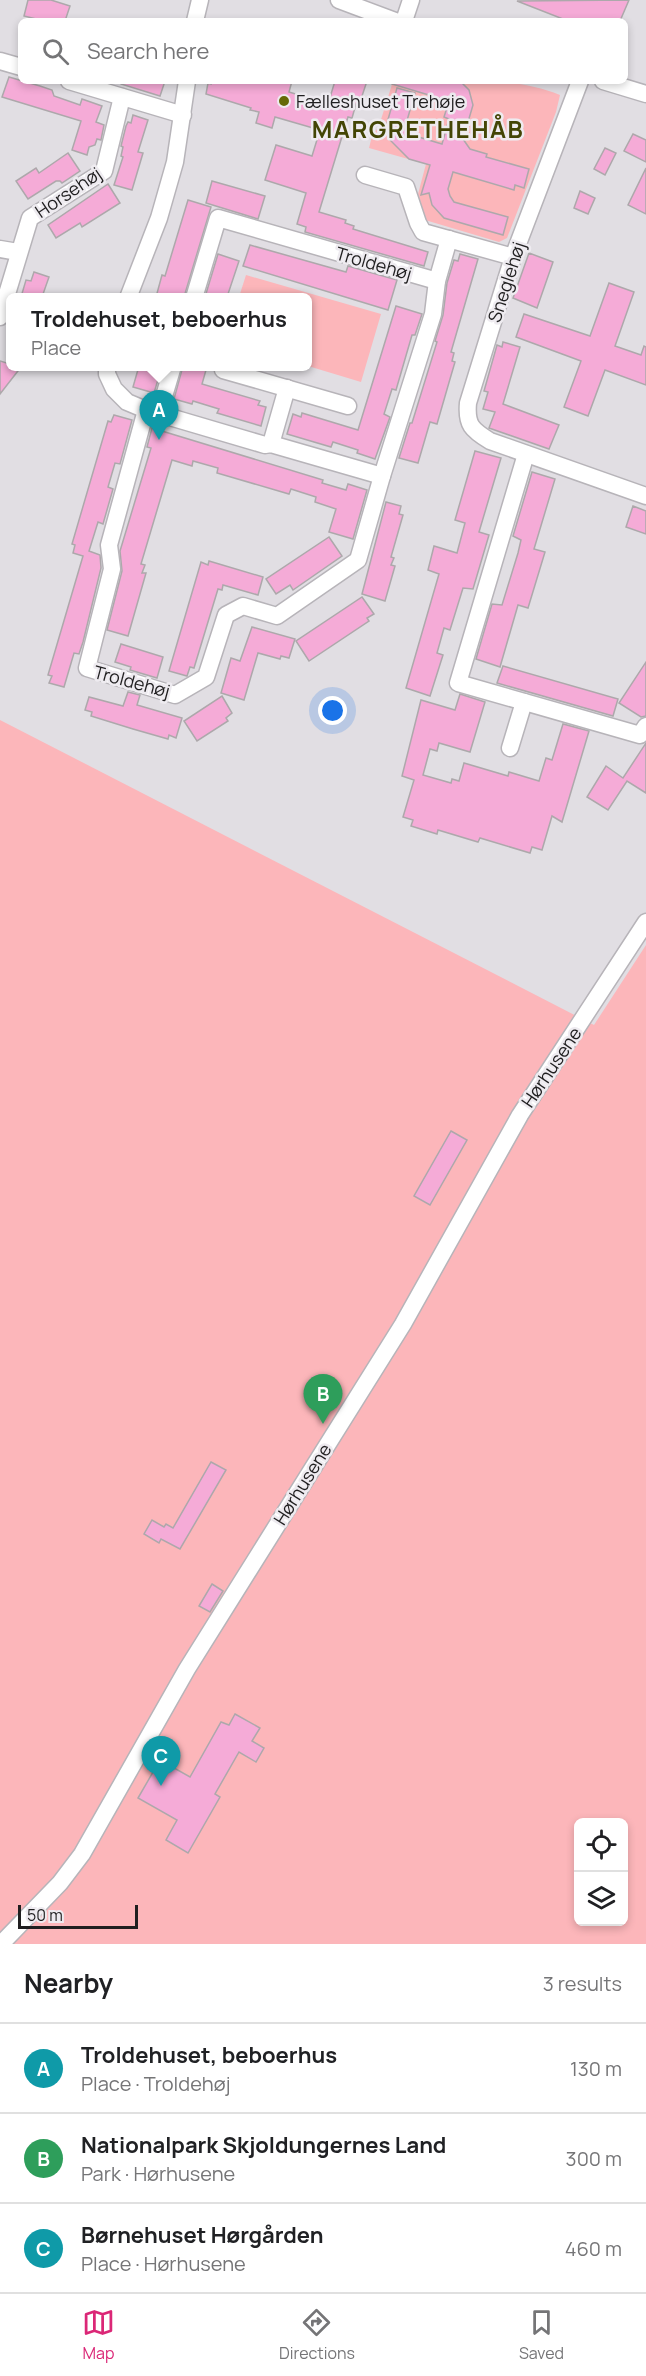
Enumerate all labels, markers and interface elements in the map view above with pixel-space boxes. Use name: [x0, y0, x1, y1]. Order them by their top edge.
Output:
search box: [18, 18, 628, 84]
icon: search: [39, 35, 72, 68]
text: Search here: [87, 36, 209, 66]
place label: Fælleshuset Trehøje: [296, 89, 465, 113]
marker: Fælleshuset Trehøje: [277, 94, 291, 108]
district label: MARGRETHEHÅB: [312, 112, 524, 145]
street label: Horsehøj: [30, 161, 106, 223]
street label: Sneglehøj: [482, 239, 530, 325]
street label: Troldehøj: [333, 241, 415, 285]
popup: [6, 293, 312, 371]
text: Troldehuset, beboerhus: [31, 304, 287, 334]
text: Place: [31, 334, 81, 361]
pin: A: [140, 390, 178, 440]
street label: Troldehøj: [91, 659, 173, 703]
your location: [318, 696, 347, 725]
street label: Hørhusene: [515, 1022, 587, 1112]
pin: B: [304, 1374, 342, 1424]
street label: Hørhusene: [268, 1439, 336, 1529]
pin: C: [142, 1736, 180, 1786]
map controls: [574, 1818, 628, 1926]
button: locate: [574, 1818, 628, 1872]
button: layers: [574, 1872, 628, 1926]
scale bar: [18, 1902, 138, 1930]
text: 50 m: [27, 1904, 63, 1926]
text: Nearby: [24, 1965, 113, 2001]
text: 3 results: [543, 1970, 622, 1997]
text: Troldehuset, beboerhus: [81, 2040, 337, 2070]
text: A: [37, 2055, 50, 2082]
text: 130 m: [570, 2055, 622, 2082]
text: Place · Troldehøj: [81, 2070, 231, 2097]
text: Nationalpark Skjoldungernes Land: [81, 2130, 446, 2160]
text: B: [37, 2145, 50, 2172]
text: 300 m: [566, 2145, 622, 2172]
text: Park · Hørhusene: [81, 2160, 235, 2187]
text: Børnehuset Hørgården: [81, 2220, 324, 2250]
text: C: [36, 2235, 51, 2262]
text: 460 m: [565, 2235, 622, 2262]
text: Place · Hørhusene: [81, 2250, 246, 2277]
tab: Map: [82, 2306, 115, 2364]
tab: Directions: [279, 2306, 355, 2364]
tab: Saved: [519, 2306, 564, 2364]

